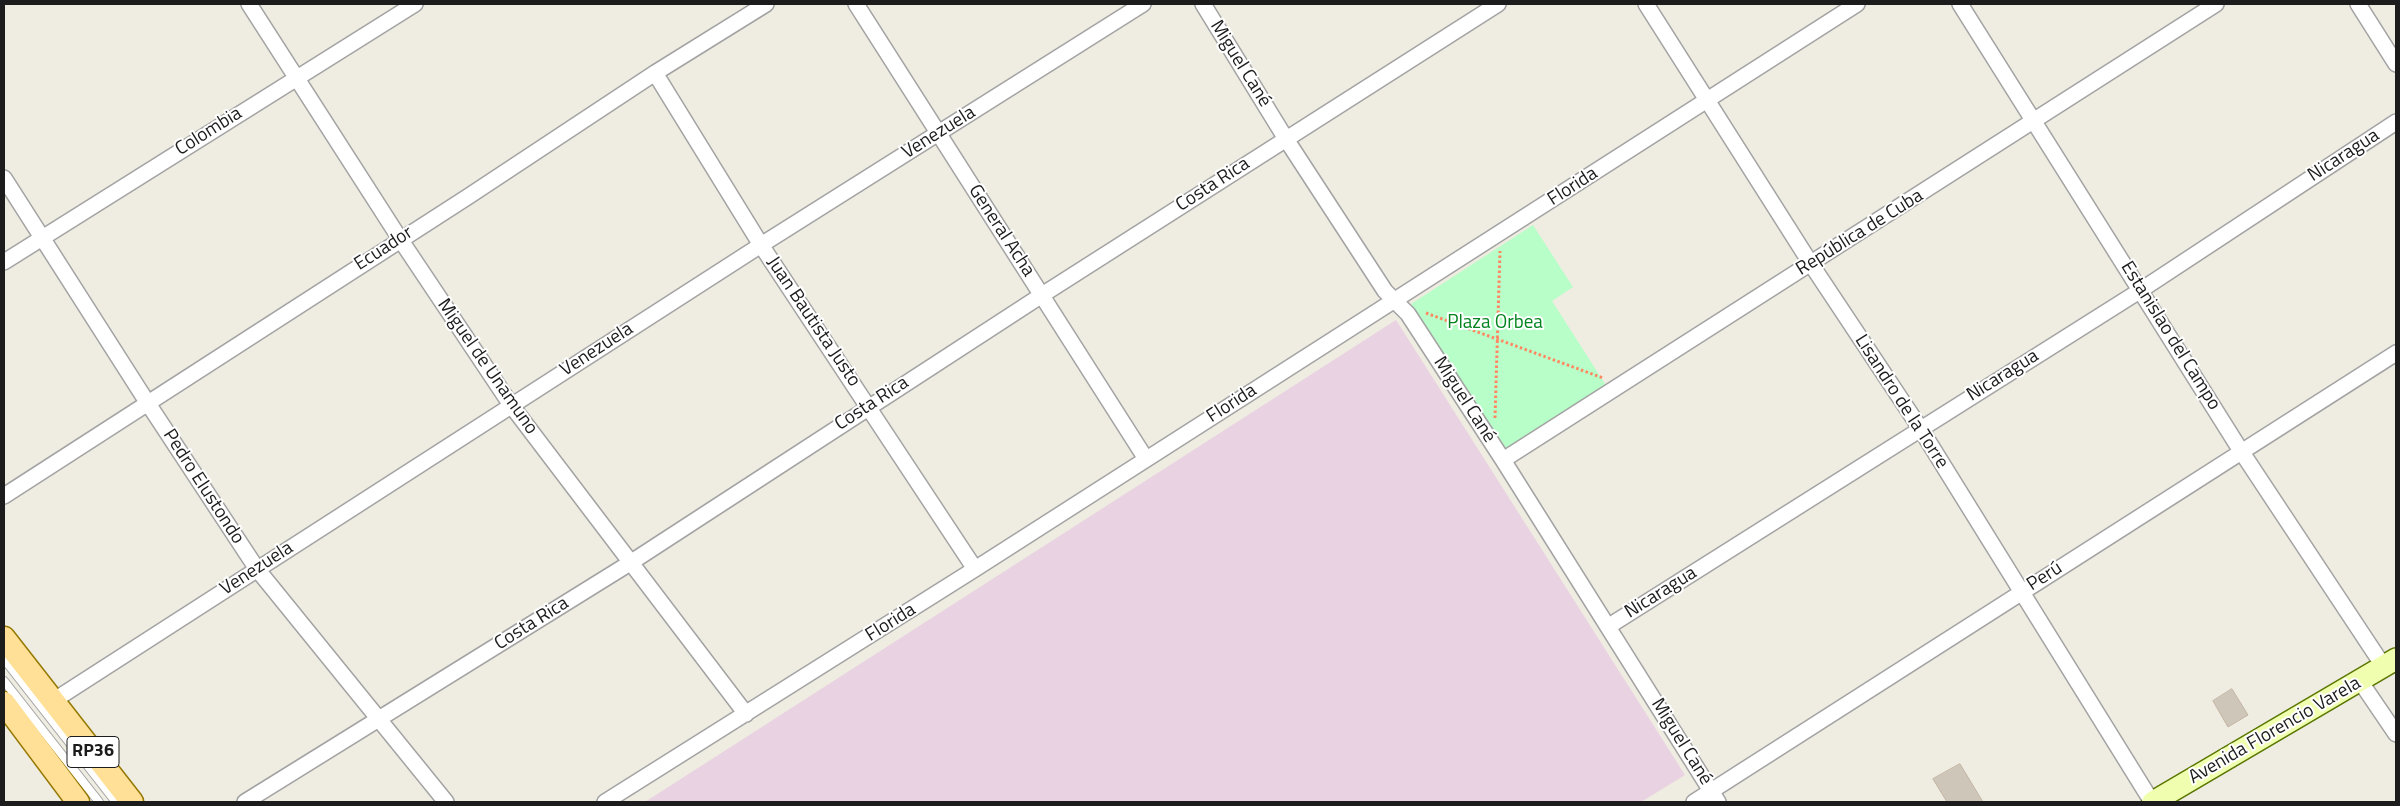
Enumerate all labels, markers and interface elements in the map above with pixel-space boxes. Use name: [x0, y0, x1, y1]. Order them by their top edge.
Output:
street label: Miguel Cané: [1204, 16, 1276, 112]
street label: Venezuela: [898, 102, 980, 164]
street label: Colombia: [172, 103, 246, 161]
street label: Nicaragua: [2304, 125, 2384, 187]
street label: Costa Rica: [1172, 153, 1254, 217]
street label: Florida: [1544, 163, 1602, 211]
street label: General Acha: [963, 181, 1039, 281]
street label: República de Cuba: [1792, 185, 1928, 281]
street label: Ecuador: [351, 222, 417, 276]
street label: Juan Bautista Justo: [761, 253, 865, 391]
street label: Estanislao del Campo: [2115, 258, 2225, 414]
street label: Miguel de Unamuno: [432, 295, 542, 439]
park label: Plaza Orbea: [1447, 312, 1543, 334]
street label: Venezuela: [556, 318, 638, 382]
street label: Lisandro de la Torre: [1849, 331, 1953, 473]
street label: Nicaragua: [1963, 345, 2043, 407]
street label: Miguel Cané: [1428, 353, 1500, 447]
street label: Costa Rica: [831, 372, 913, 436]
street label: Florida: [1203, 380, 1261, 428]
street label: Pedro Elustondo: [157, 425, 249, 549]
street label: Venezuela: [216, 537, 298, 601]
street label: Perú: [2023, 557, 2067, 597]
street label: Nicaragua: [1621, 562, 1701, 624]
street label: Costa Rica: [491, 592, 573, 656]
street label: Florida: [862, 599, 920, 647]
street label: Avenida Florencio Varela: [2185, 672, 2365, 790]
street label: Miguel Cané: [1645, 694, 1717, 790]
road number: RP36: [67, 736, 119, 768]

